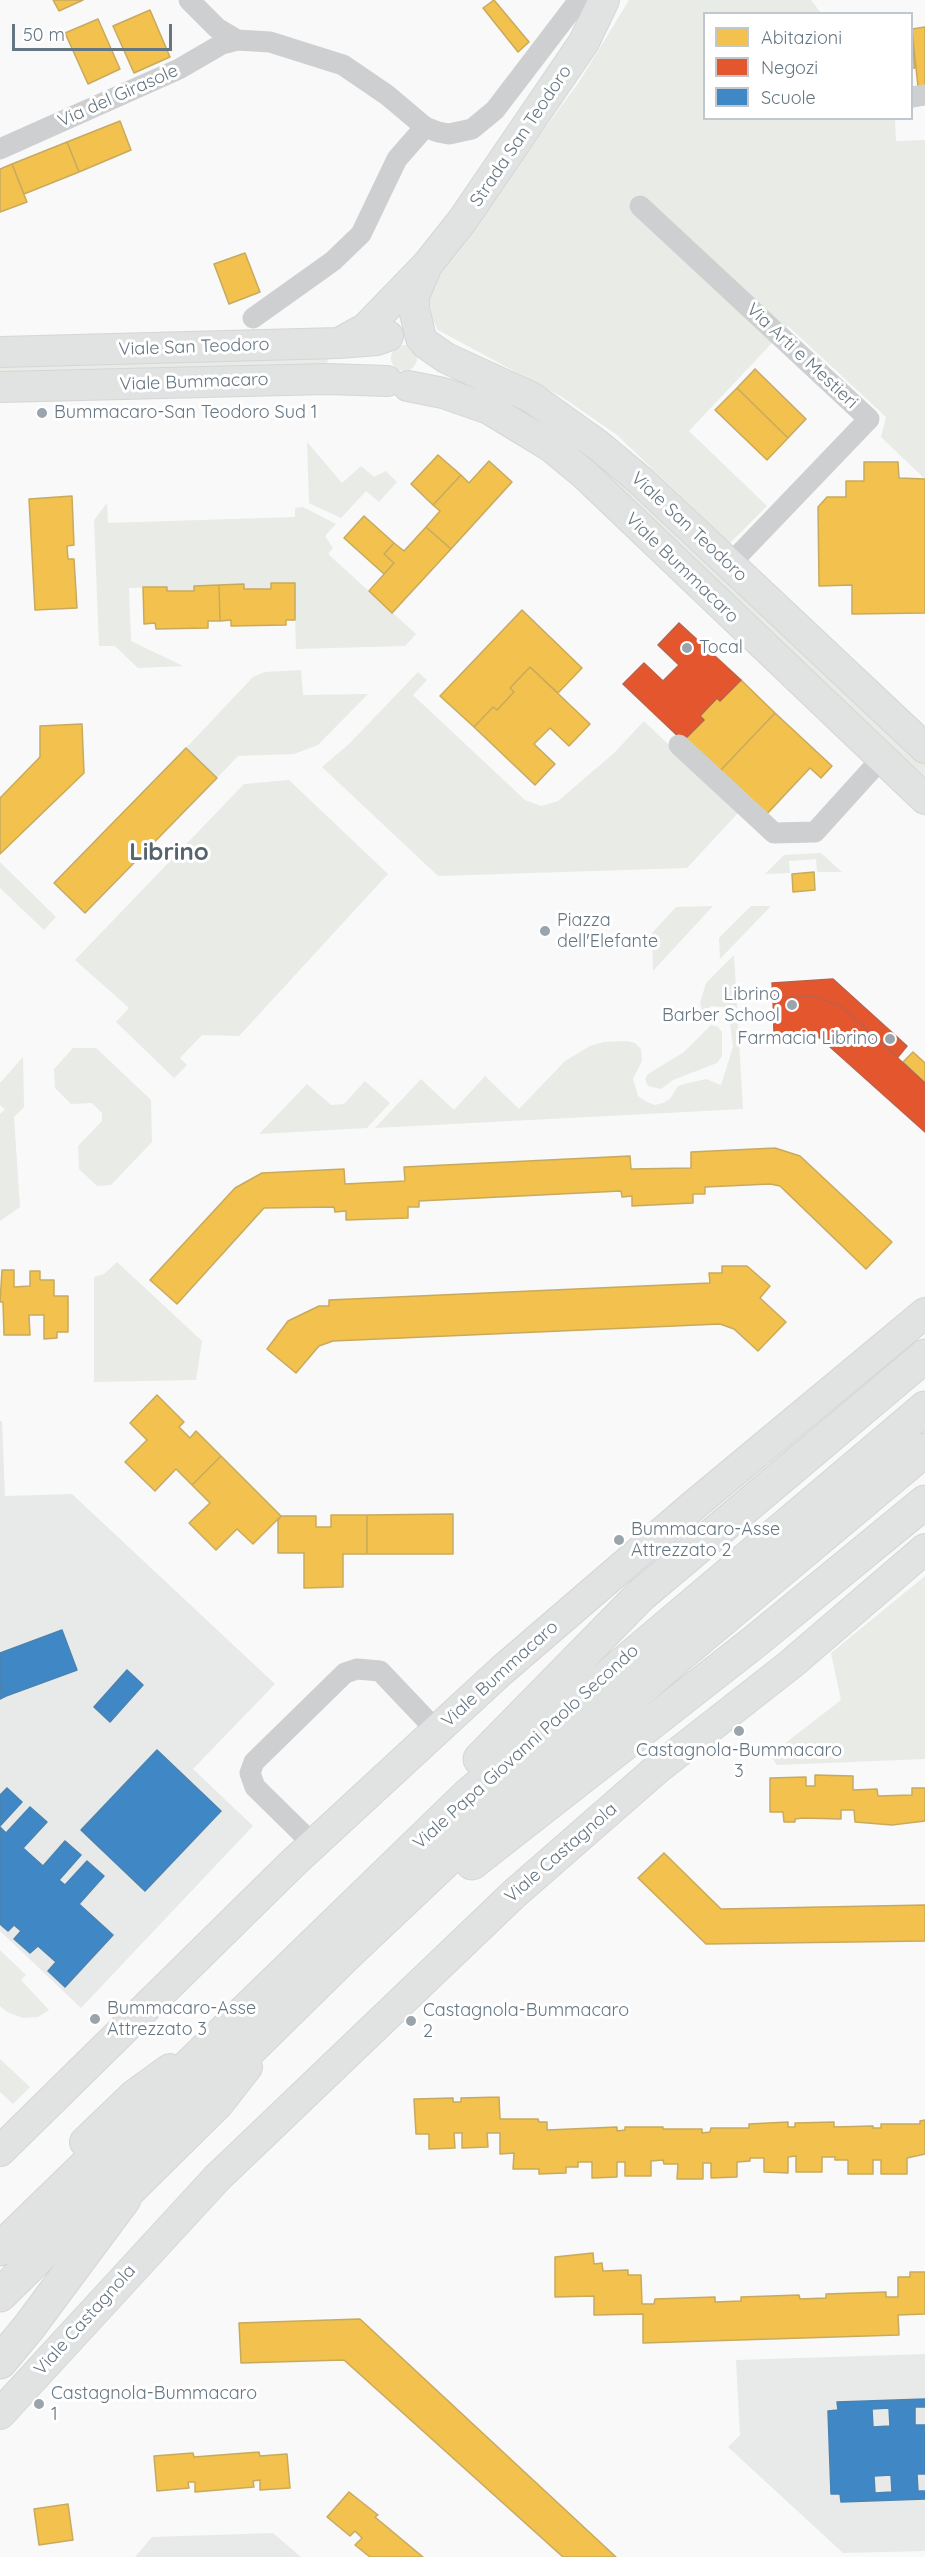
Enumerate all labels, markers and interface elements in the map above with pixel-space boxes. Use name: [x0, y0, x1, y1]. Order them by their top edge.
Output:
scale bar: [15, 12, 176, 50]
legend: [703, 12, 913, 120]
text: 50 m: [23, 23, 65, 46]
text: Abitazioni: [761, 26, 842, 49]
text: Negozi: [761, 56, 818, 79]
street label: Via del Girasole: [55, 60, 181, 132]
street label: Strada San Teodoro: [466, 61, 576, 211]
text: Scuole: [761, 86, 816, 109]
street label: Via Arti e Mestieri: [742, 299, 862, 413]
street label: Viale San Teodoro: [118, 334, 270, 360]
street label: Viale Bummacaro: [119, 369, 269, 395]
place label: Bummacaro-San Teodoro Sud 1: [54, 402, 317, 424]
marker: Bummacaro-San Teodoro Sud 1: [35, 406, 49, 420]
street label: Viale San Teodoro: [626, 468, 752, 586]
street label: Viale Bummacaro: [621, 508, 743, 628]
place label: Tocal: [699, 637, 743, 659]
marker: Tocal: [680, 641, 694, 655]
district label: Librino: [129, 839, 209, 867]
place label: Piazza dell'Elefante: [557, 910, 658, 952]
marker: Piazza dell'Elefante: [538, 924, 552, 938]
place label: Librino Barber School: [662, 984, 780, 1026]
marker: Librino Barber School: [785, 998, 799, 1012]
place label: Farmacia Librino: [738, 1028, 878, 1050]
marker: Farmacia Librino: [883, 1032, 897, 1046]
place label: Bummacaro-Asse Attrezzato 2: [631, 1519, 780, 1562]
marker: Bummacaro-Asse Attrezzato 2: [612, 1533, 626, 1547]
street label: Viale Bummacaro: [437, 1616, 563, 1732]
street label: Viale Papa Giovanni Paolo Secondo: [409, 1640, 643, 1854]
marker: Castagnola-Bummacaro 3: [732, 1724, 746, 1738]
place label: Castagnola-Bummacaro 3: [636, 1740, 842, 1782]
street label: Viale Castagnola: [501, 1798, 621, 1908]
place label: Bummacaro-Asse Attrezzato 3: [107, 1998, 256, 2040]
place label: Castagnola-Bummacaro 2: [423, 2000, 629, 2042]
marker: Bummacaro-Asse Attrezzato 3: [88, 2012, 102, 2026]
marker: Castagnola-Bummacaro 2: [404, 2014, 418, 2028]
street label: Viale Castagnola: [30, 2260, 140, 2380]
place label: Castagnola-Bummacaro 1: [51, 2383, 257, 2426]
marker: Castagnola-Bummacaro 1: [32, 2397, 46, 2411]

